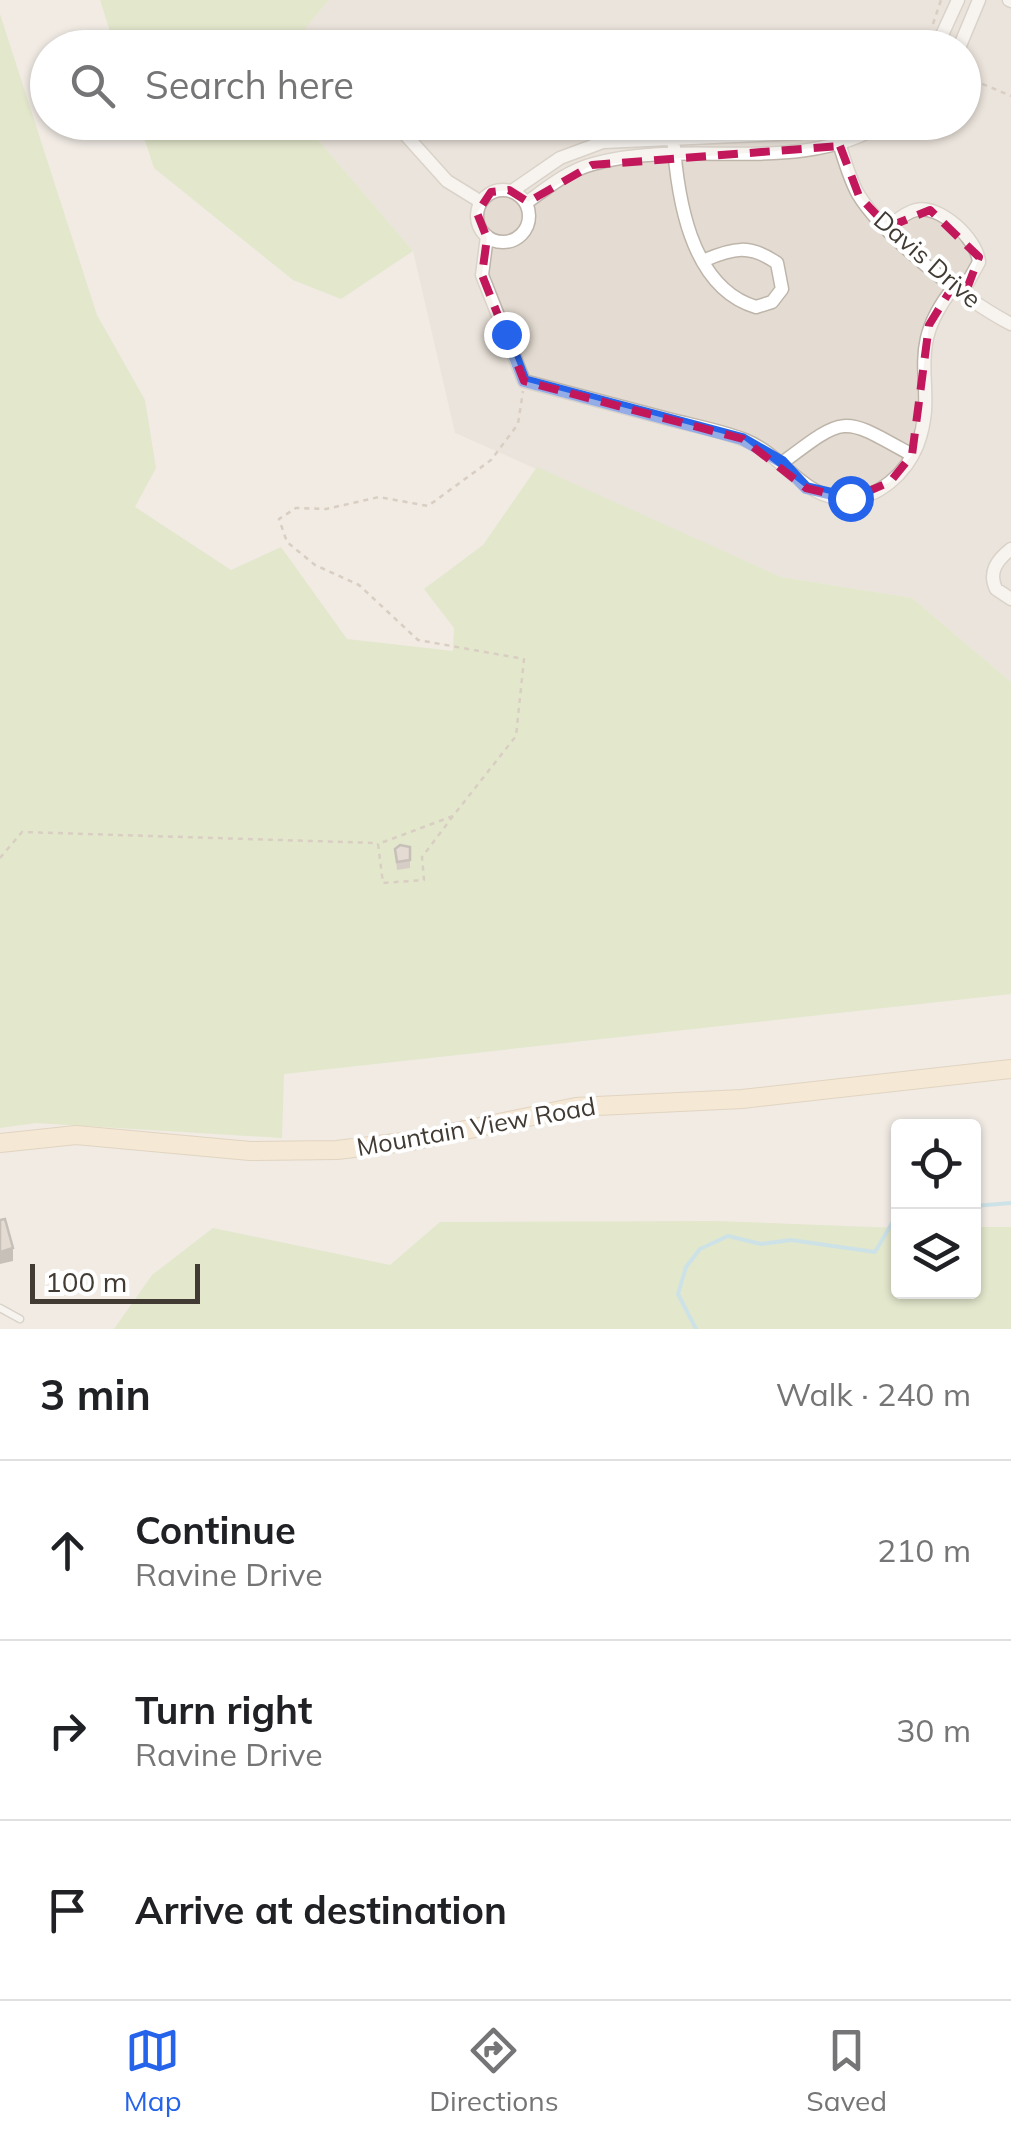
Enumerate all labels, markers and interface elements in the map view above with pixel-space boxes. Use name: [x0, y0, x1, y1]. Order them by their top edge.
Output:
search box: [30, 30, 981, 140]
icon: search: [65, 58, 120, 113]
text: Search here: [145, 61, 354, 109]
street label: Davis Drive: [868, 204, 988, 314]
route end: [484, 312, 530, 358]
route start: [828, 476, 874, 522]
street label: Mountain View Road: [354, 1090, 598, 1162]
map controls: [891, 1119, 981, 1299]
button: locate: [891, 1119, 981, 1209]
button: layers: [891, 1209, 981, 1299]
scale bar: [30, 1259, 200, 1304]
text: 100 m: [45, 1264, 127, 1299]
text: 3 min: [40, 1368, 151, 1421]
text: Walk · 240 m: [776, 1374, 971, 1414]
text: Continue: [135, 1506, 296, 1554]
icon: ahead: [40, 1523, 95, 1578]
text: 210 m: [877, 1530, 971, 1570]
text: Ravine Drive: [135, 1554, 323, 1594]
text: Turn right: [135, 1686, 312, 1734]
icon: right: [40, 1703, 95, 1758]
text: 30 m: [896, 1710, 971, 1750]
text: Ravine Drive: [135, 1734, 323, 1774]
icon: arrive: [40, 1883, 95, 1938]
text: Arrive at destination: [135, 1886, 507, 1934]
tab: Map: [124, 2023, 181, 2118]
tab: Directions: [429, 2023, 559, 2118]
tab: Saved: [806, 2023, 887, 2118]

